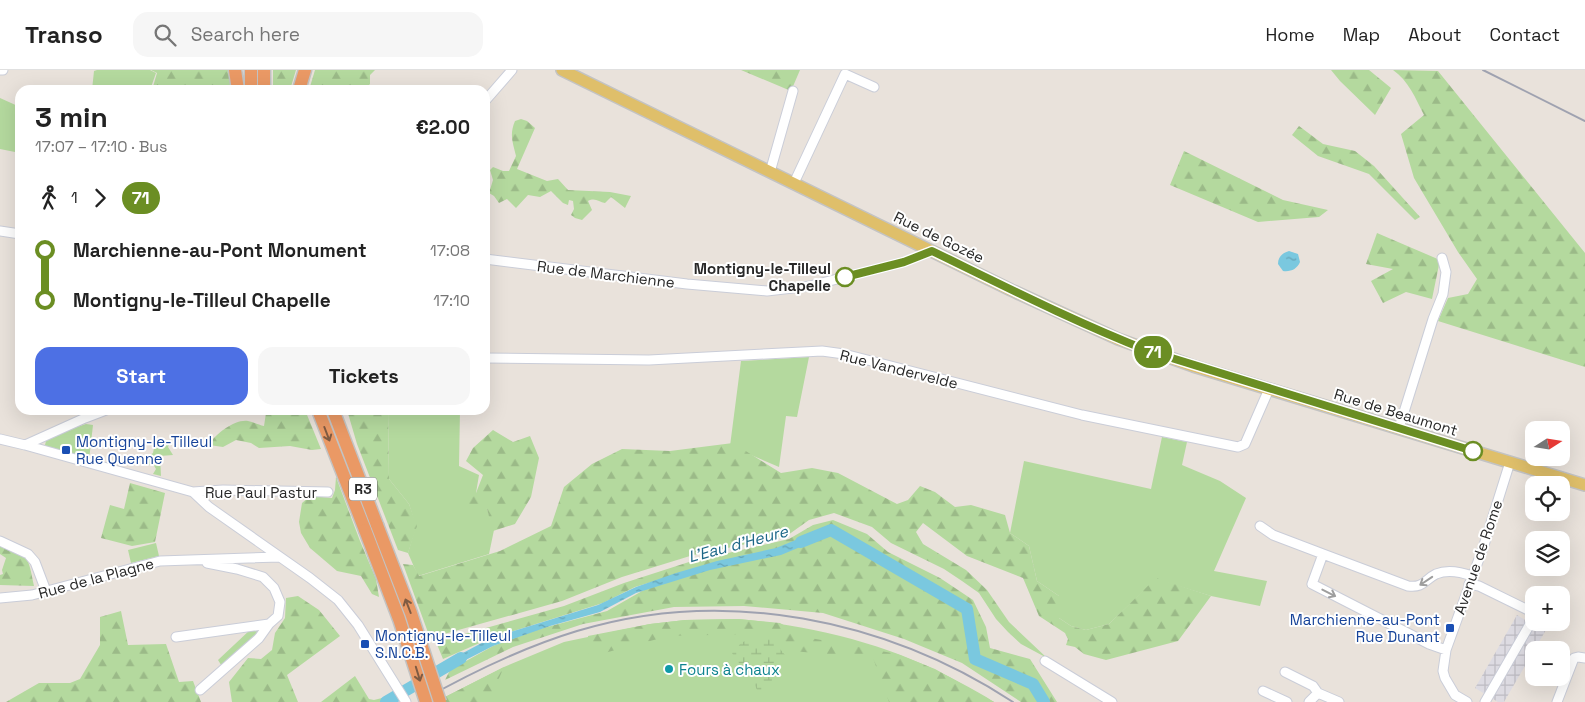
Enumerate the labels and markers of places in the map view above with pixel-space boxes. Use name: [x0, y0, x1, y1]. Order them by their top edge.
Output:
place label: Montigny-le-Tilleul Chapelle: [694, 259, 831, 295]
marker: Montigny-le-Tilleul Chapelle: [835, 267, 855, 287]
place label: Montigny-le-Tilleul Rue Quenne: [76, 432, 212, 468]
unlabelled marker: [1463, 441, 1483, 461]
marker: Montigny-le-Tilleul Rue Quenne: [60, 444, 72, 456]
place label: Marchienne-au-Pont Rue Dunant: [1290, 610, 1440, 646]
marker: Marchienne-au-Pont Rue Dunant: [1444, 622, 1456, 634]
place label: Montigny-le-Tilleul S.N.C.B.: [375, 626, 511, 662]
marker: Montigny-le-Tilleul S.N.C.B.: [359, 638, 371, 650]
place label: Fours à chaux: [679, 660, 780, 679]
marker: Fours à chaux: [663, 663, 675, 675]

